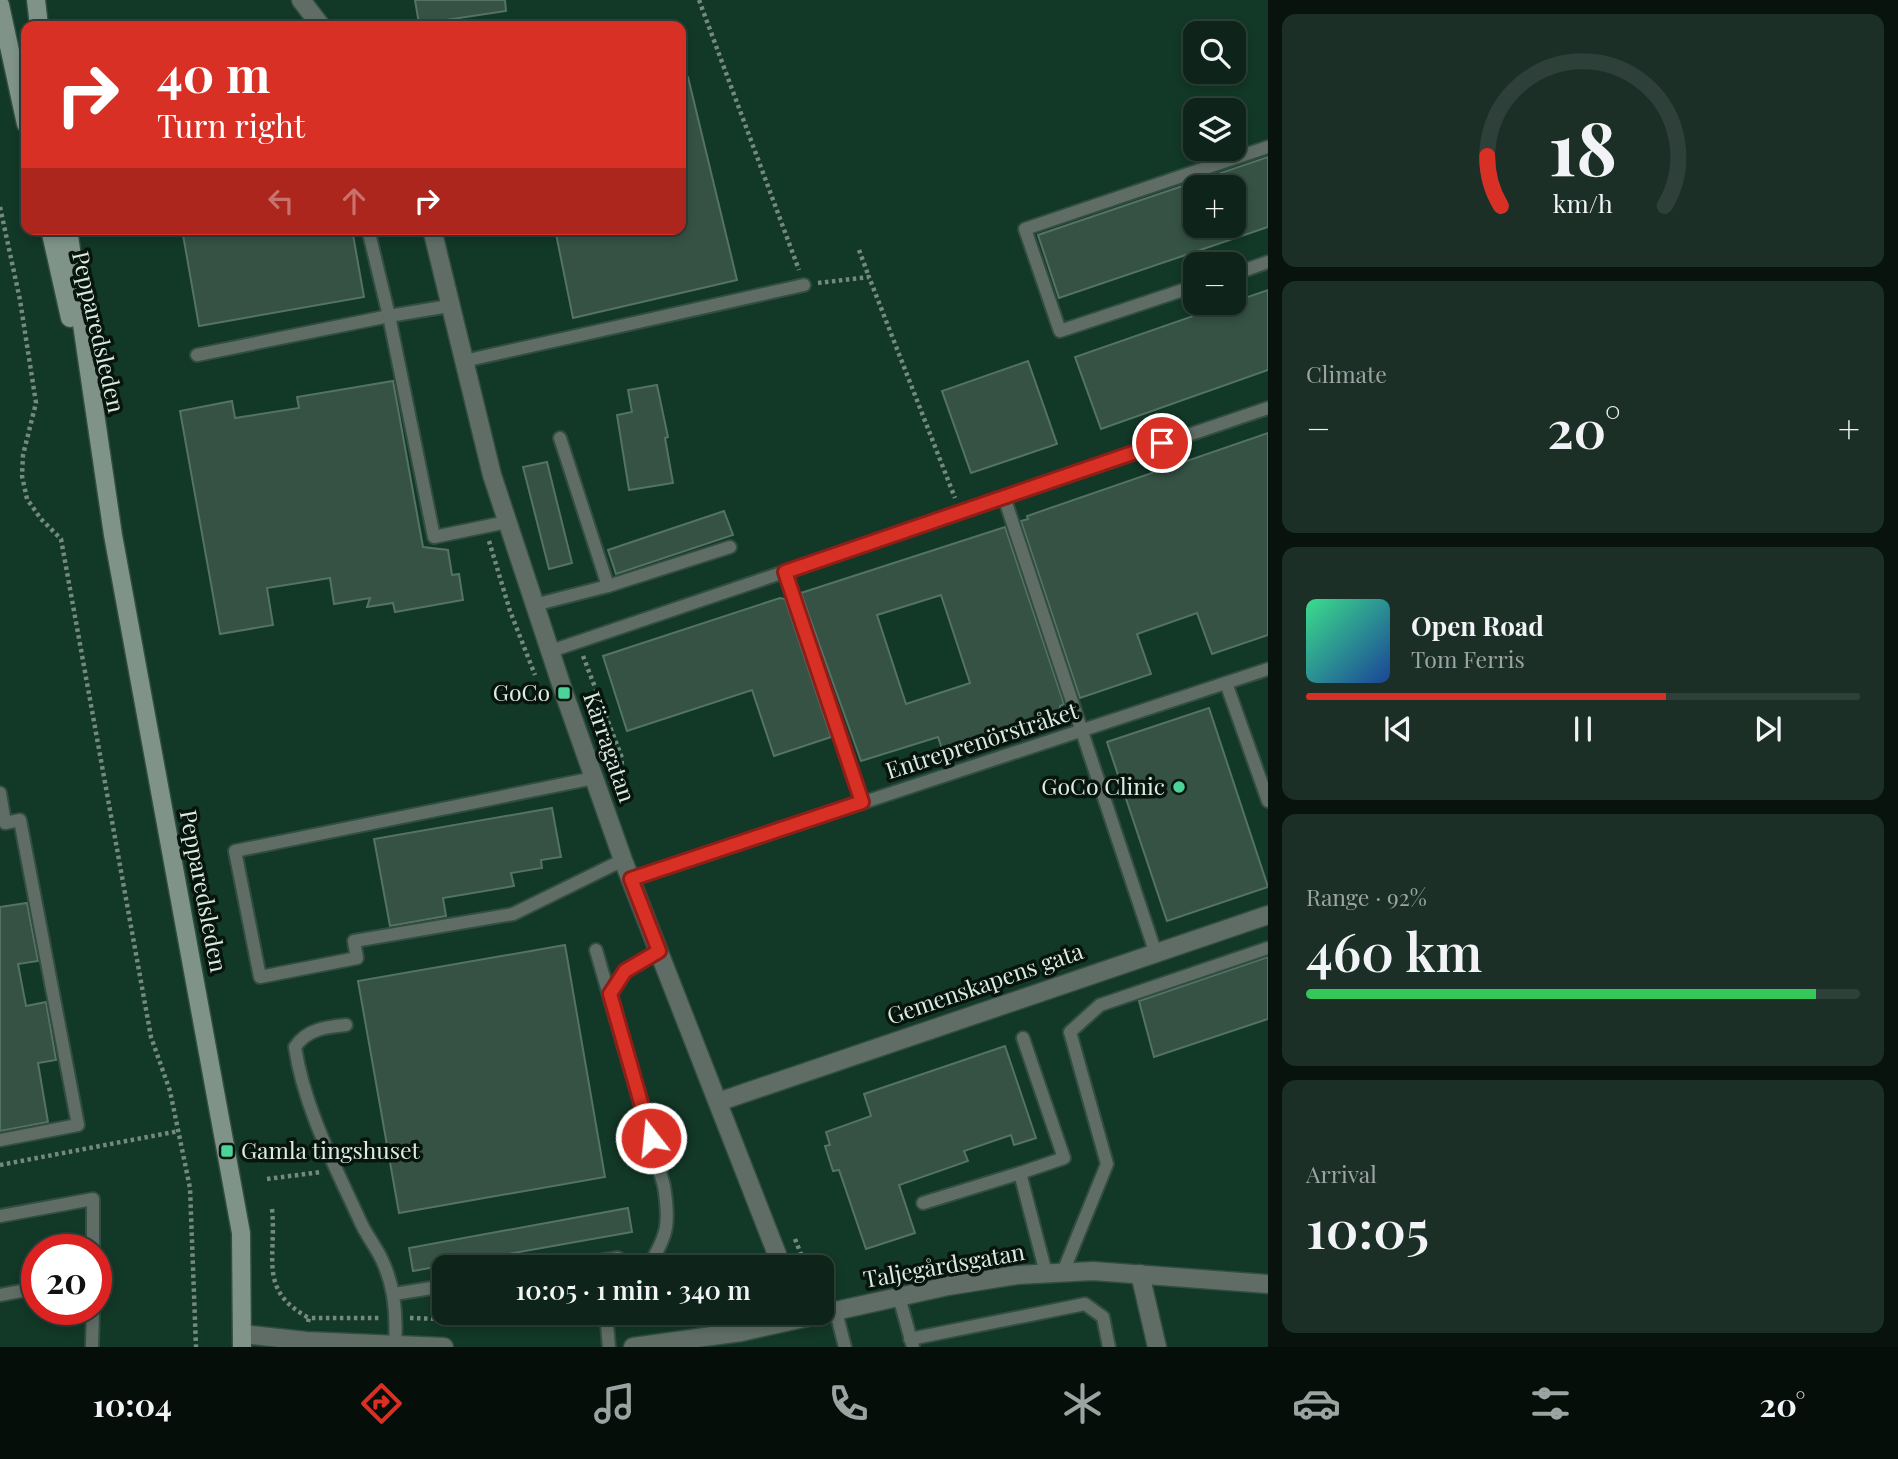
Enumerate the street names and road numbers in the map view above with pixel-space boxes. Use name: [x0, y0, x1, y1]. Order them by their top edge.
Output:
street label: Pepparedsleden: [66, 248, 133, 416]
street label: Kärragatan: [577, 687, 644, 806]
street label: Entreprenörstråket: [881, 694, 1082, 785]
street label: Pepparedsleden: [174, 807, 235, 975]
street label: Gemenskapens gata: [882, 934, 1087, 1031]
street label: Taljegårdsgatan: [861, 1235, 1027, 1294]

